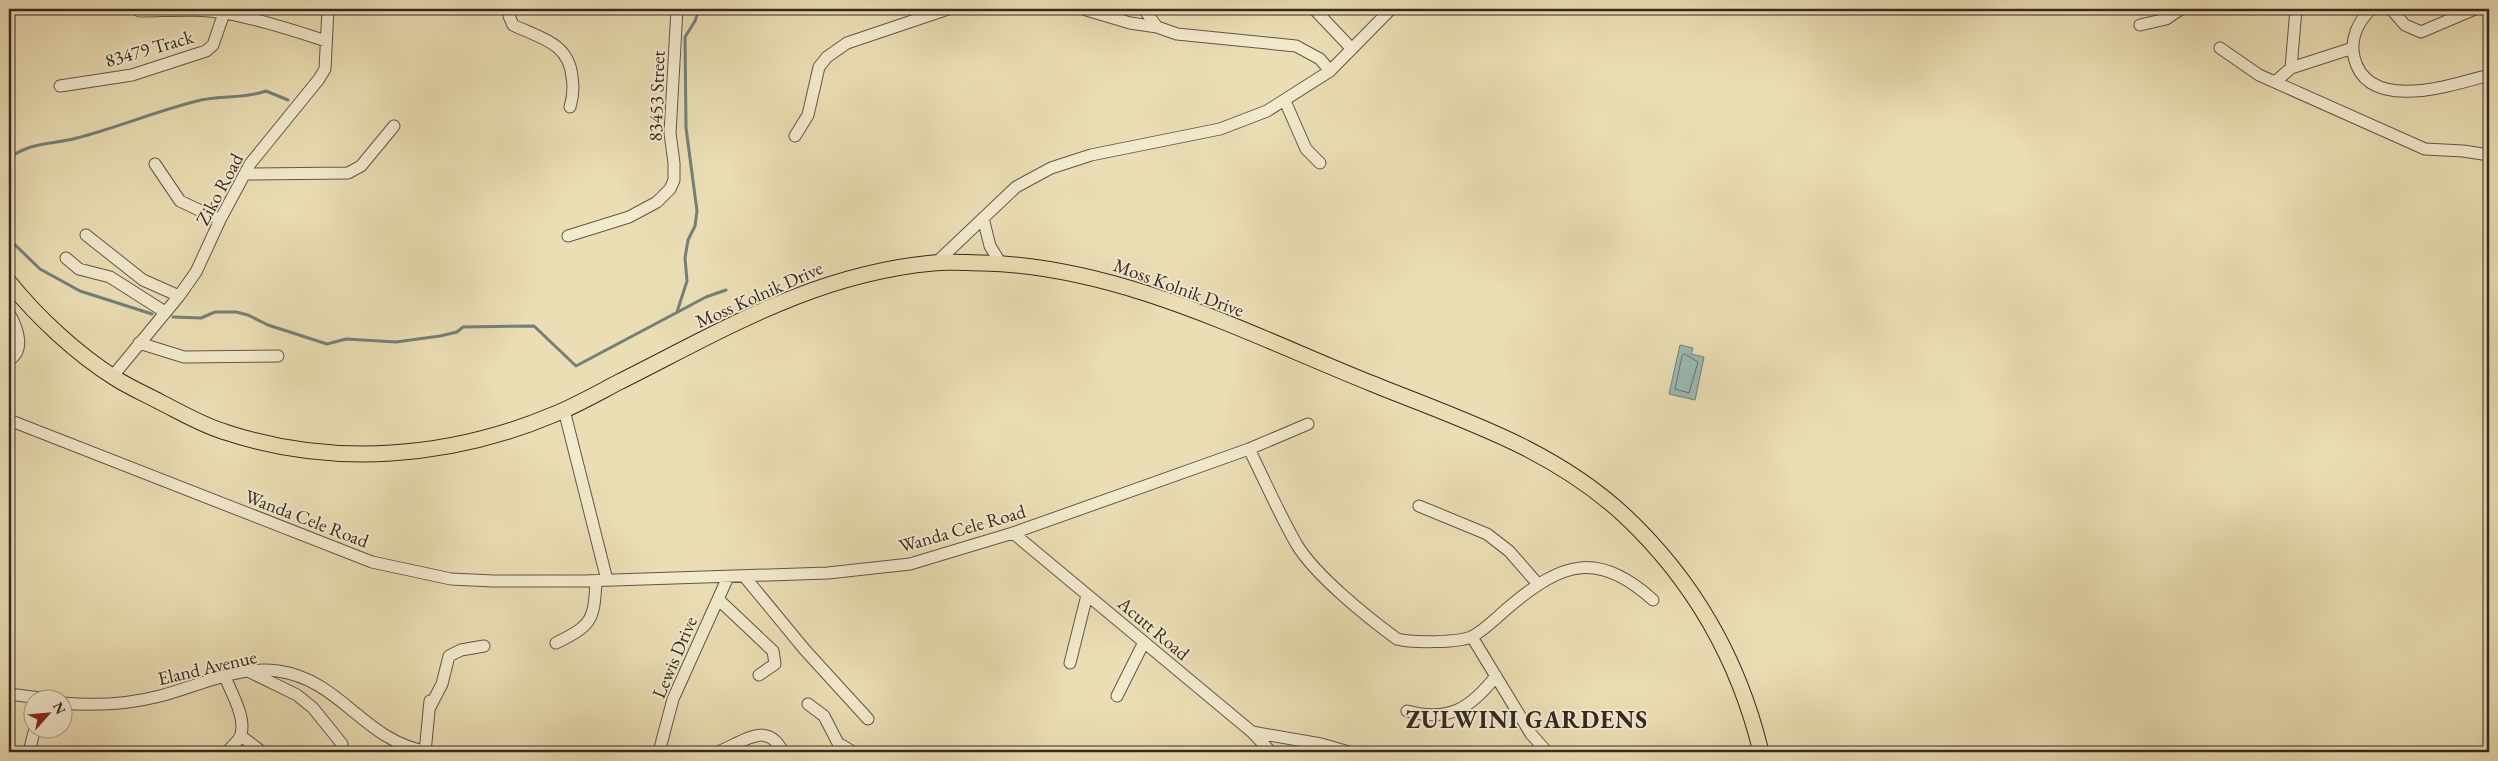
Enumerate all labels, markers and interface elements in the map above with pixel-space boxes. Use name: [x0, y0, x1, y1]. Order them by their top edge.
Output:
street label: 83479 Track: [102, 24, 197, 73]
street label: 83453 Street: [642, 50, 671, 142]
street label: Ziko Road: [190, 149, 249, 230]
street label: Moss Kolnik Drive: [1110, 252, 1247, 323]
street label: Moss Kolnik Drive: [692, 255, 827, 334]
street label: Wanda Cele Road: [241, 483, 373, 554]
street label: Wanda Cele Road: [896, 498, 1029, 558]
street label: Acutt Road: [1112, 590, 1195, 666]
street label: Lewis Drive: [646, 612, 703, 702]
street label: Eland Avenue: [155, 644, 259, 691]
north arrow: [22, 688, 72, 738]
text: N: [49, 699, 70, 718]
district label: ZULWINI GARDENS: [1406, 704, 1648, 735]

